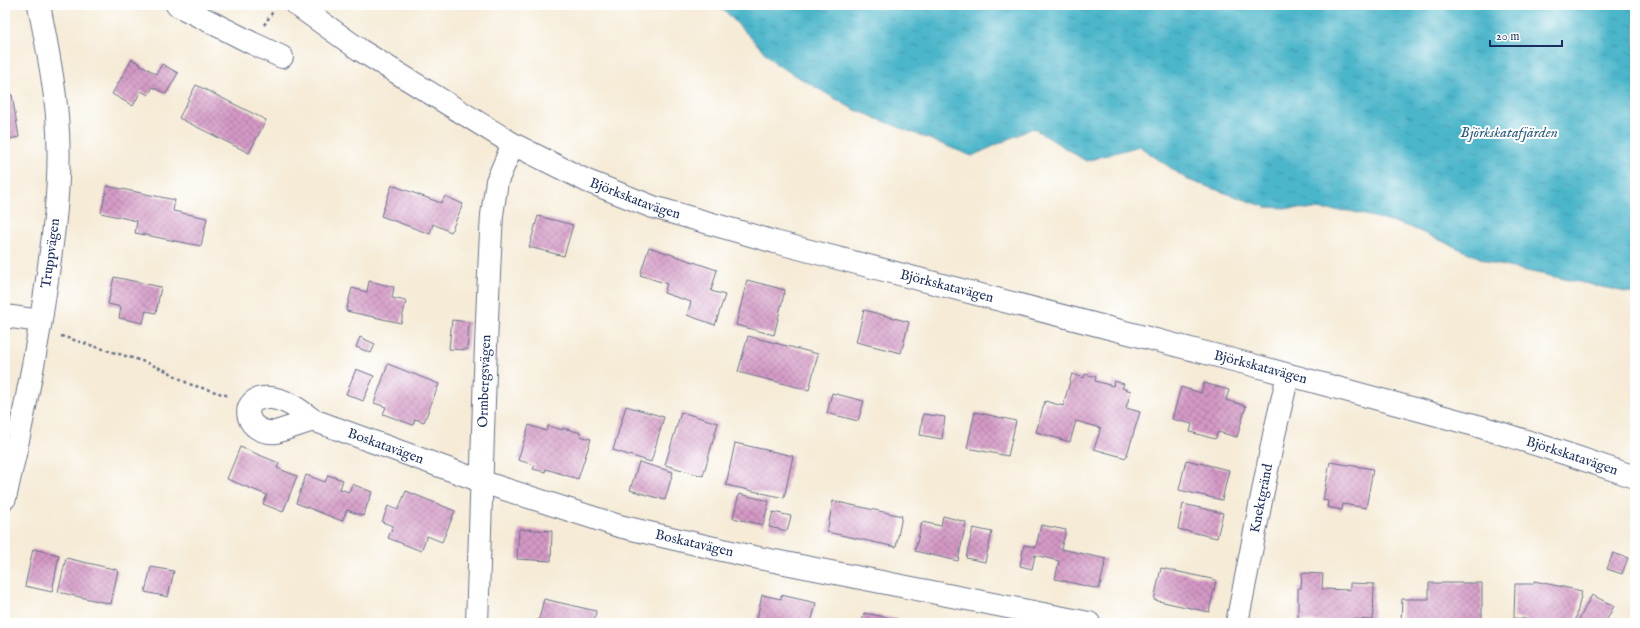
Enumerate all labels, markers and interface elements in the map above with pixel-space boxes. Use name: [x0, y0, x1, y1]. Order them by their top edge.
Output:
scale bar: [1490, 22, 1562, 48]
text: 20 m: [1496, 29, 1519, 44]
water label: Björkskatafjärden: [1460, 123, 1558, 142]
street label: Björkskatavägen: [587, 174, 683, 224]
street label: Truppvägen: [37, 217, 64, 290]
street label: Björkskatavägen: [898, 266, 996, 307]
street label: Ormbergsvägen: [474, 334, 495, 428]
street label: Björkskatavägen: [1212, 346, 1310, 388]
street label: Boskatavägen: [345, 424, 427, 469]
street label: Björkskatavägen: [1524, 433, 1621, 480]
street label: Knektgränd: [1246, 462, 1277, 535]
street label: Boskatavägen: [653, 526, 736, 561]

